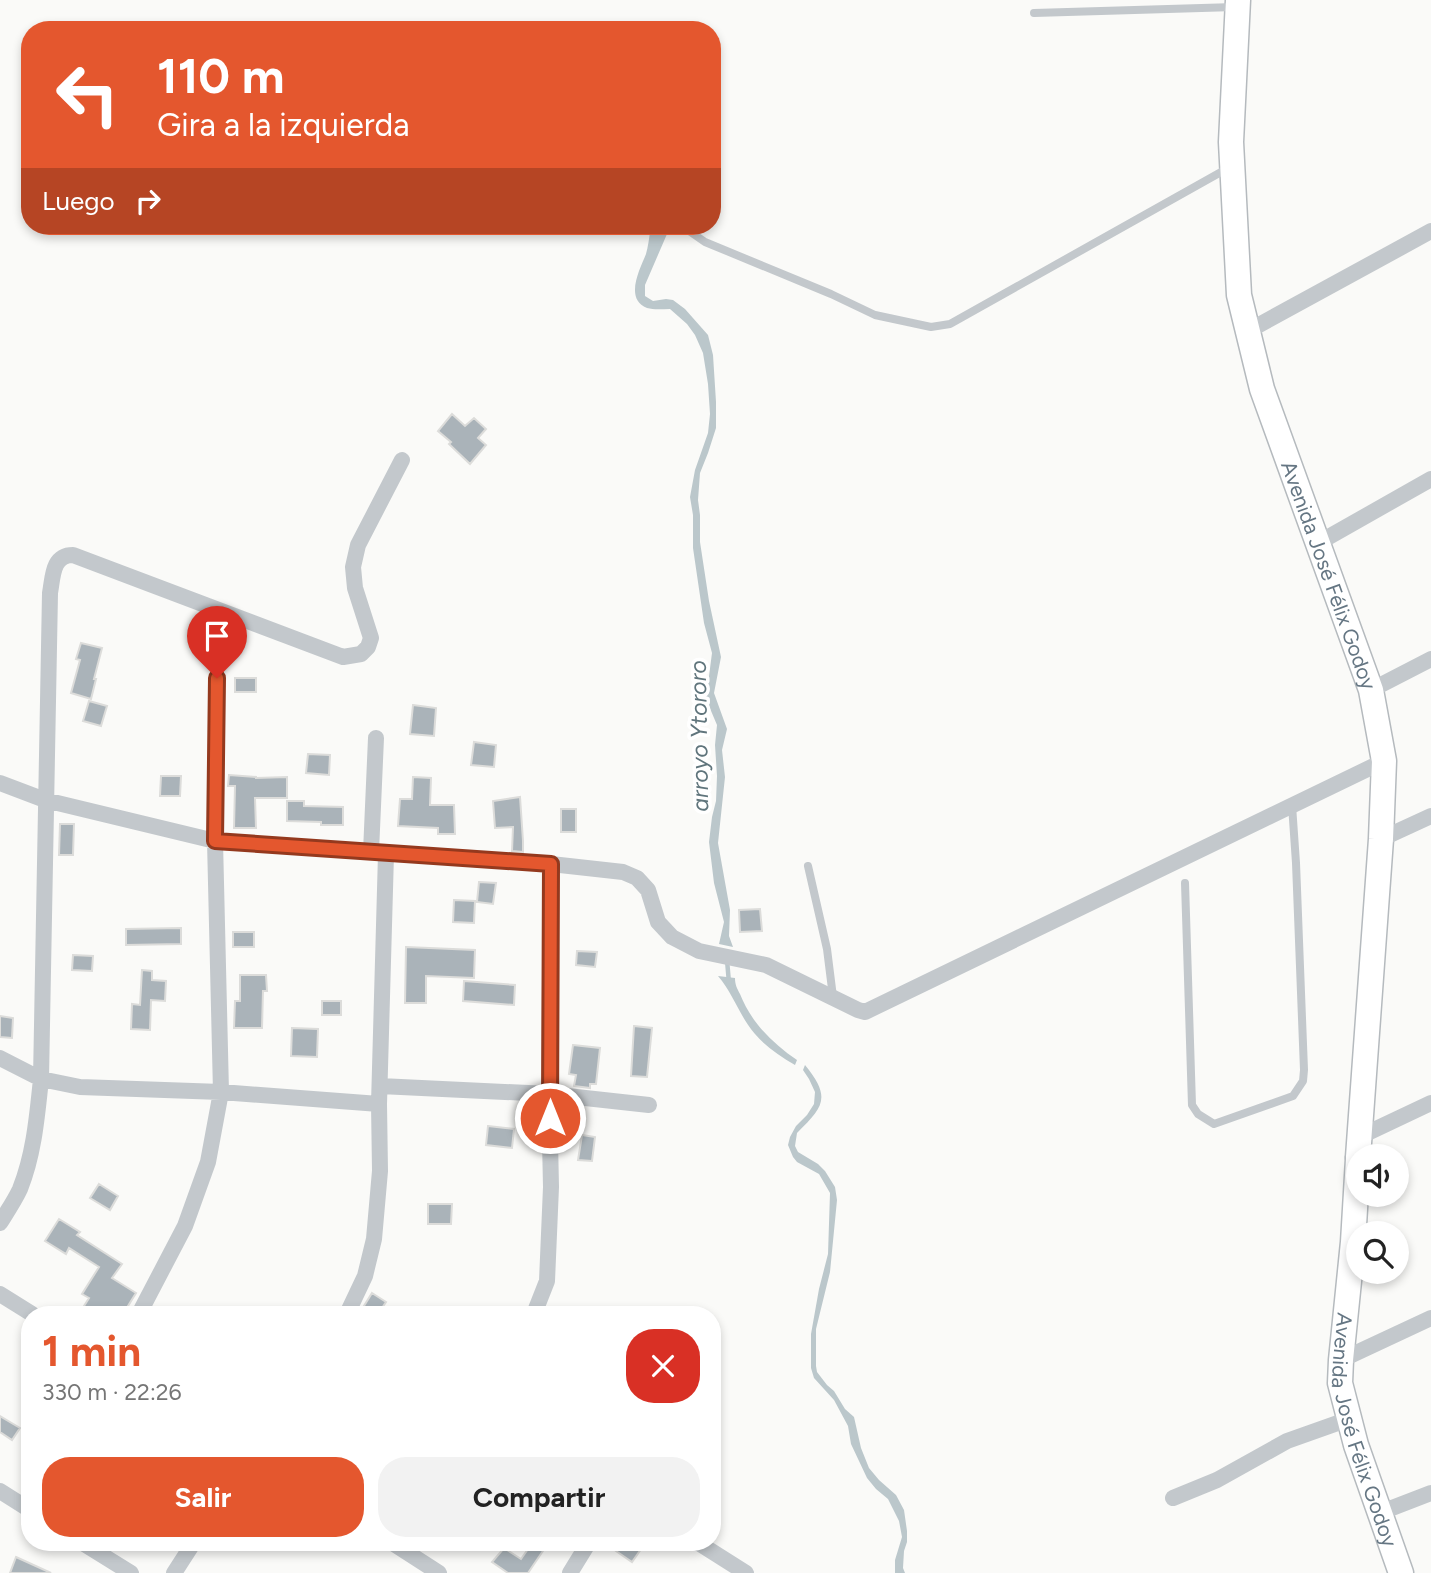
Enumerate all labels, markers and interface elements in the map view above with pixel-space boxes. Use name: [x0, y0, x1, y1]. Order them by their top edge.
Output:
text: 110 m: [157, 46, 285, 105]
icon: left: [42, 49, 133, 140]
text: Gira a la izquierda: [157, 106, 410, 144]
icon: right: [129, 182, 167, 220]
text: Luego: [42, 185, 115, 217]
street label: Avenida José Félix Godoy: [1277, 457, 1382, 693]
pin: [187, 606, 247, 678]
icon: arrive: [198, 617, 236, 655]
water label: arroyo Ytororo: [684, 660, 714, 812]
position arrow: [513, 1081, 587, 1155]
map controls: [1346, 1144, 1409, 1284]
button: sound: [1346, 1144, 1409, 1207]
button: search: [1346, 1221, 1409, 1284]
street label: Avenida José Félix Godoy: [1327, 1312, 1403, 1550]
text: 1 min: [42, 1326, 141, 1377]
button: close: [626, 1329, 700, 1403]
text: 330 m · 22:26: [42, 1378, 182, 1406]
button: Salir: [42, 1457, 364, 1537]
button: Compartir: [378, 1457, 700, 1537]

